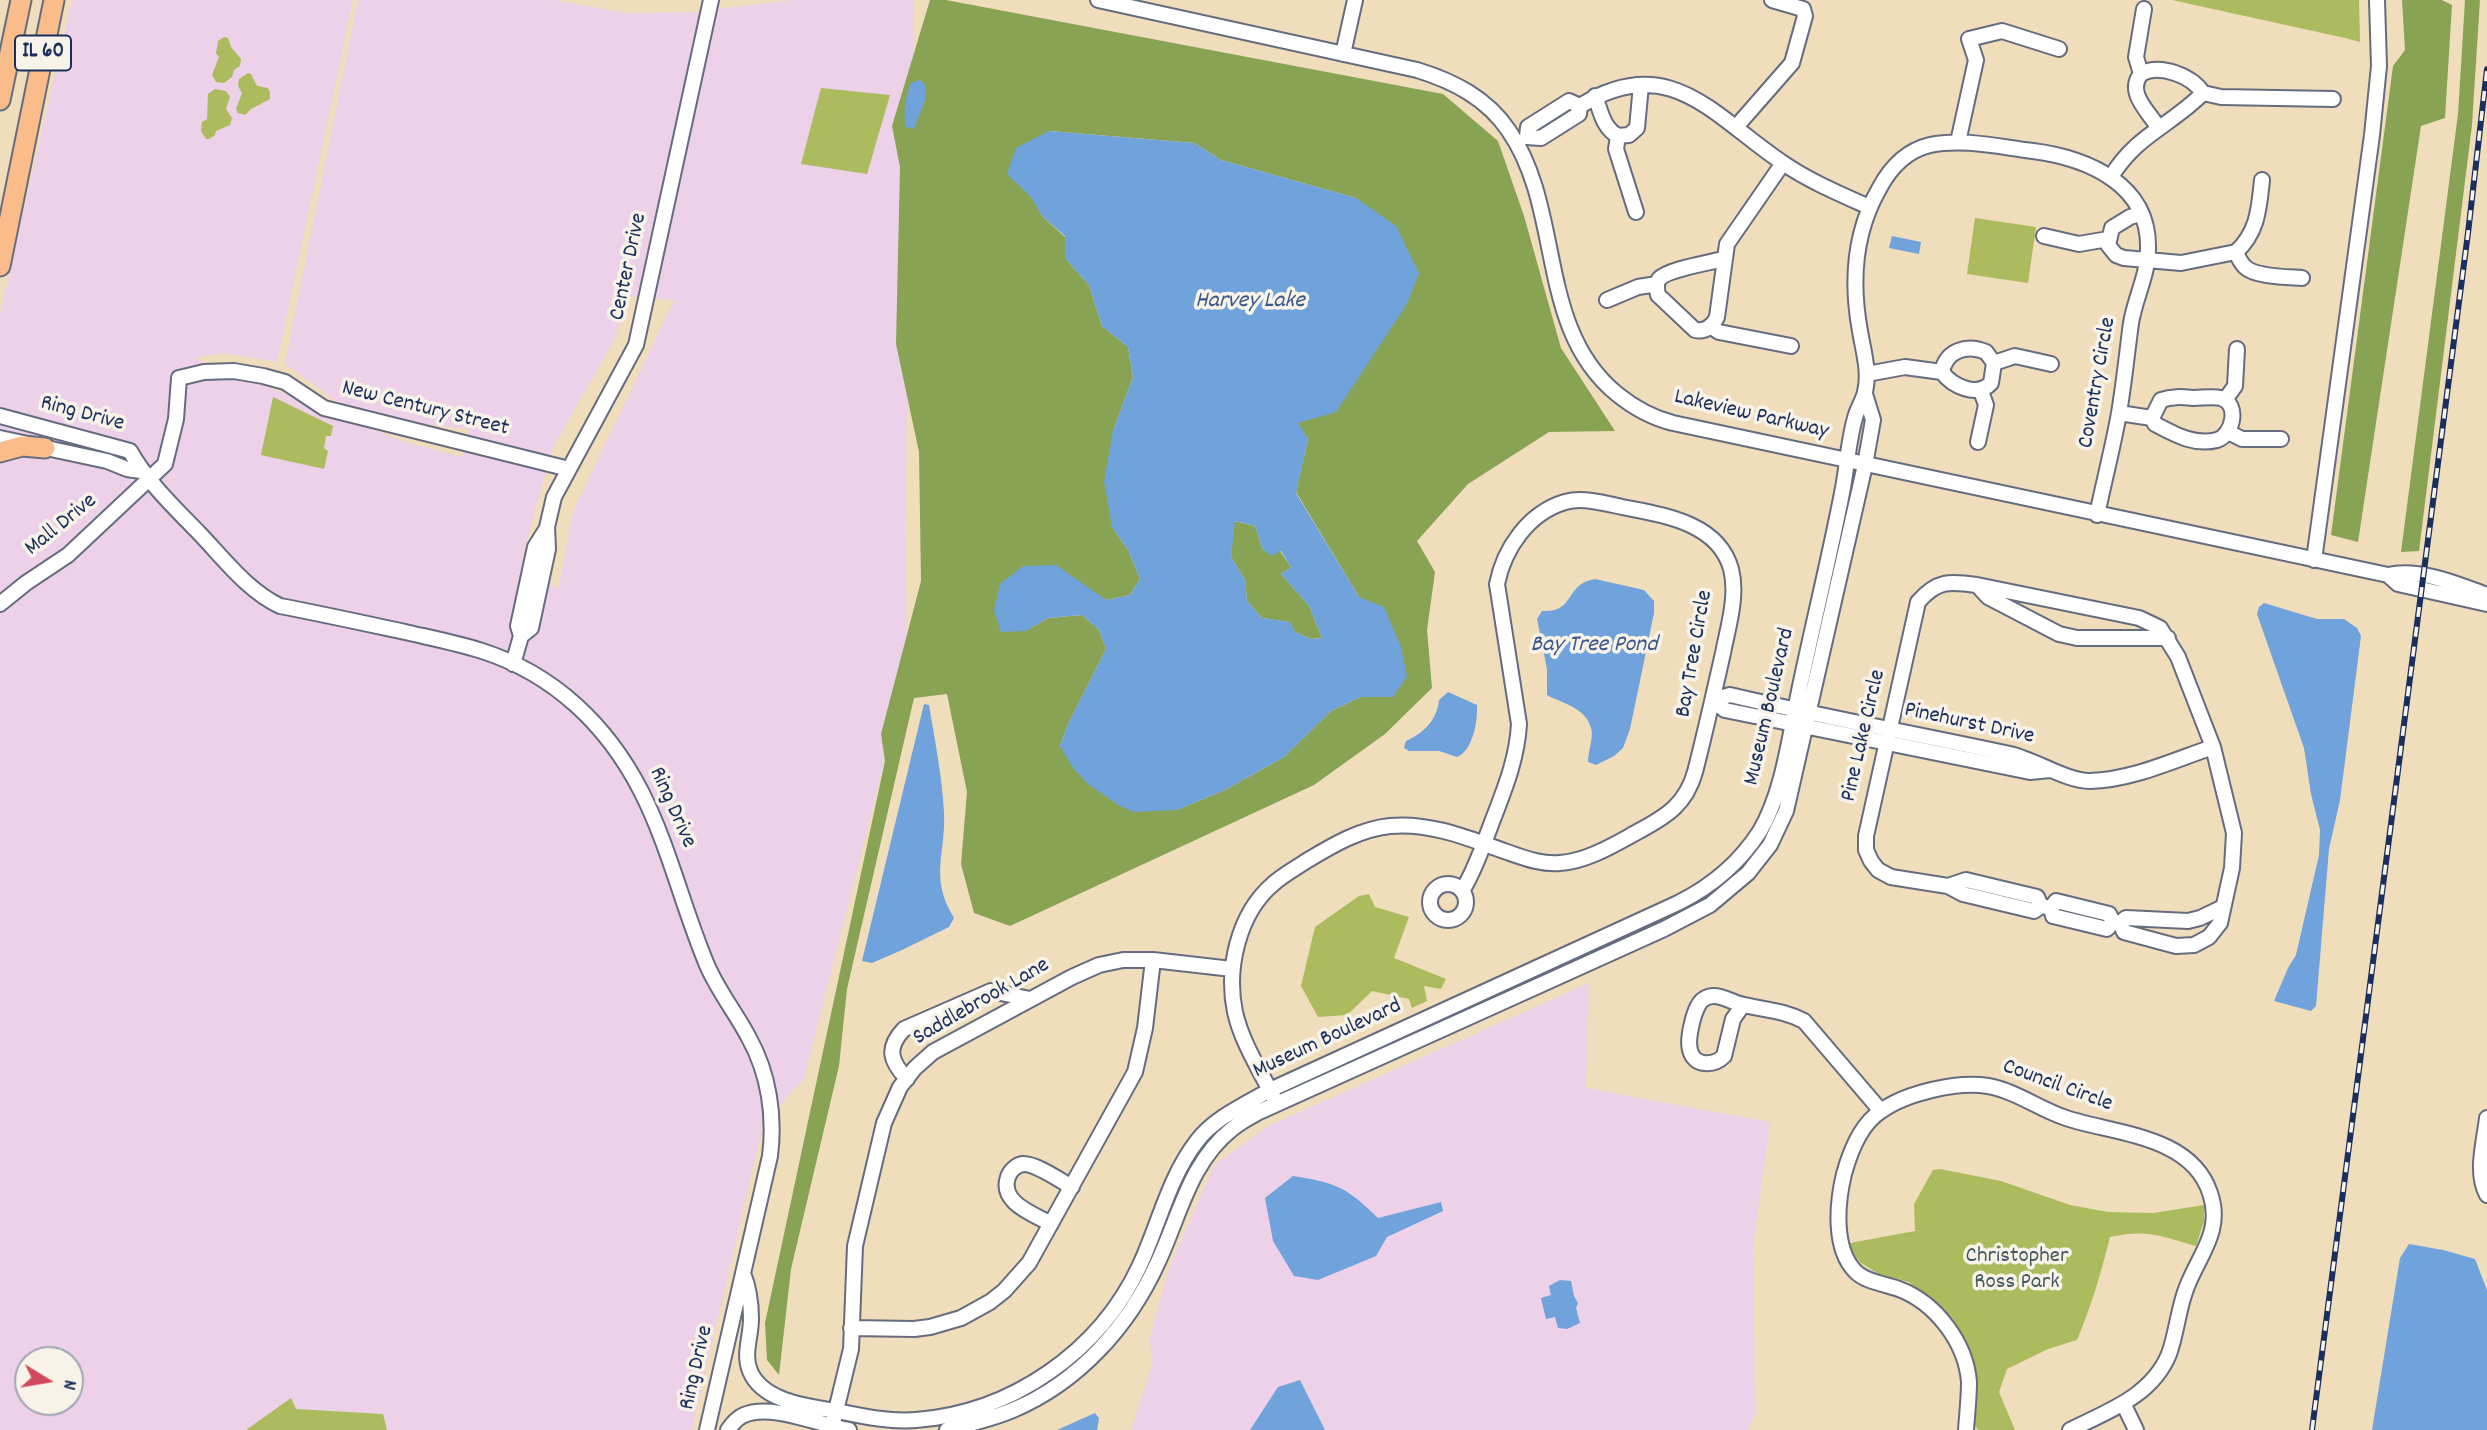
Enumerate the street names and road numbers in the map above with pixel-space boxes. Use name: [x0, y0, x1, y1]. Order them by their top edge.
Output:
road number: IL 60: [15, 36, 71, 70]
street label: Center Drive: [605, 211, 655, 323]
street label: Coventry Circle: [2074, 315, 2124, 451]
street label: New Century Street: [339, 376, 511, 444]
street label: Lakeview Parkway: [1671, 385, 1831, 447]
street label: Ring Drive: [37, 391, 127, 439]
street label: Mall Drive: [20, 489, 104, 563]
street label: Bay Tree Circle: [1671, 588, 1721, 720]
street label: Museum Boulevard: [1739, 626, 1803, 788]
street label: Pine Lake Circle: [1836, 667, 1894, 805]
street label: Pinehurst Drive: [1902, 698, 2036, 752]
street label: Ring Drive: [641, 763, 701, 853]
street label: Saddlebrook Lane: [909, 953, 1055, 1053]
street label: Museum Boulevard: [1249, 994, 1407, 1086]
street label: Council Circle: [1998, 1054, 2116, 1120]
street label: Ring Drive: [675, 1323, 721, 1413]

